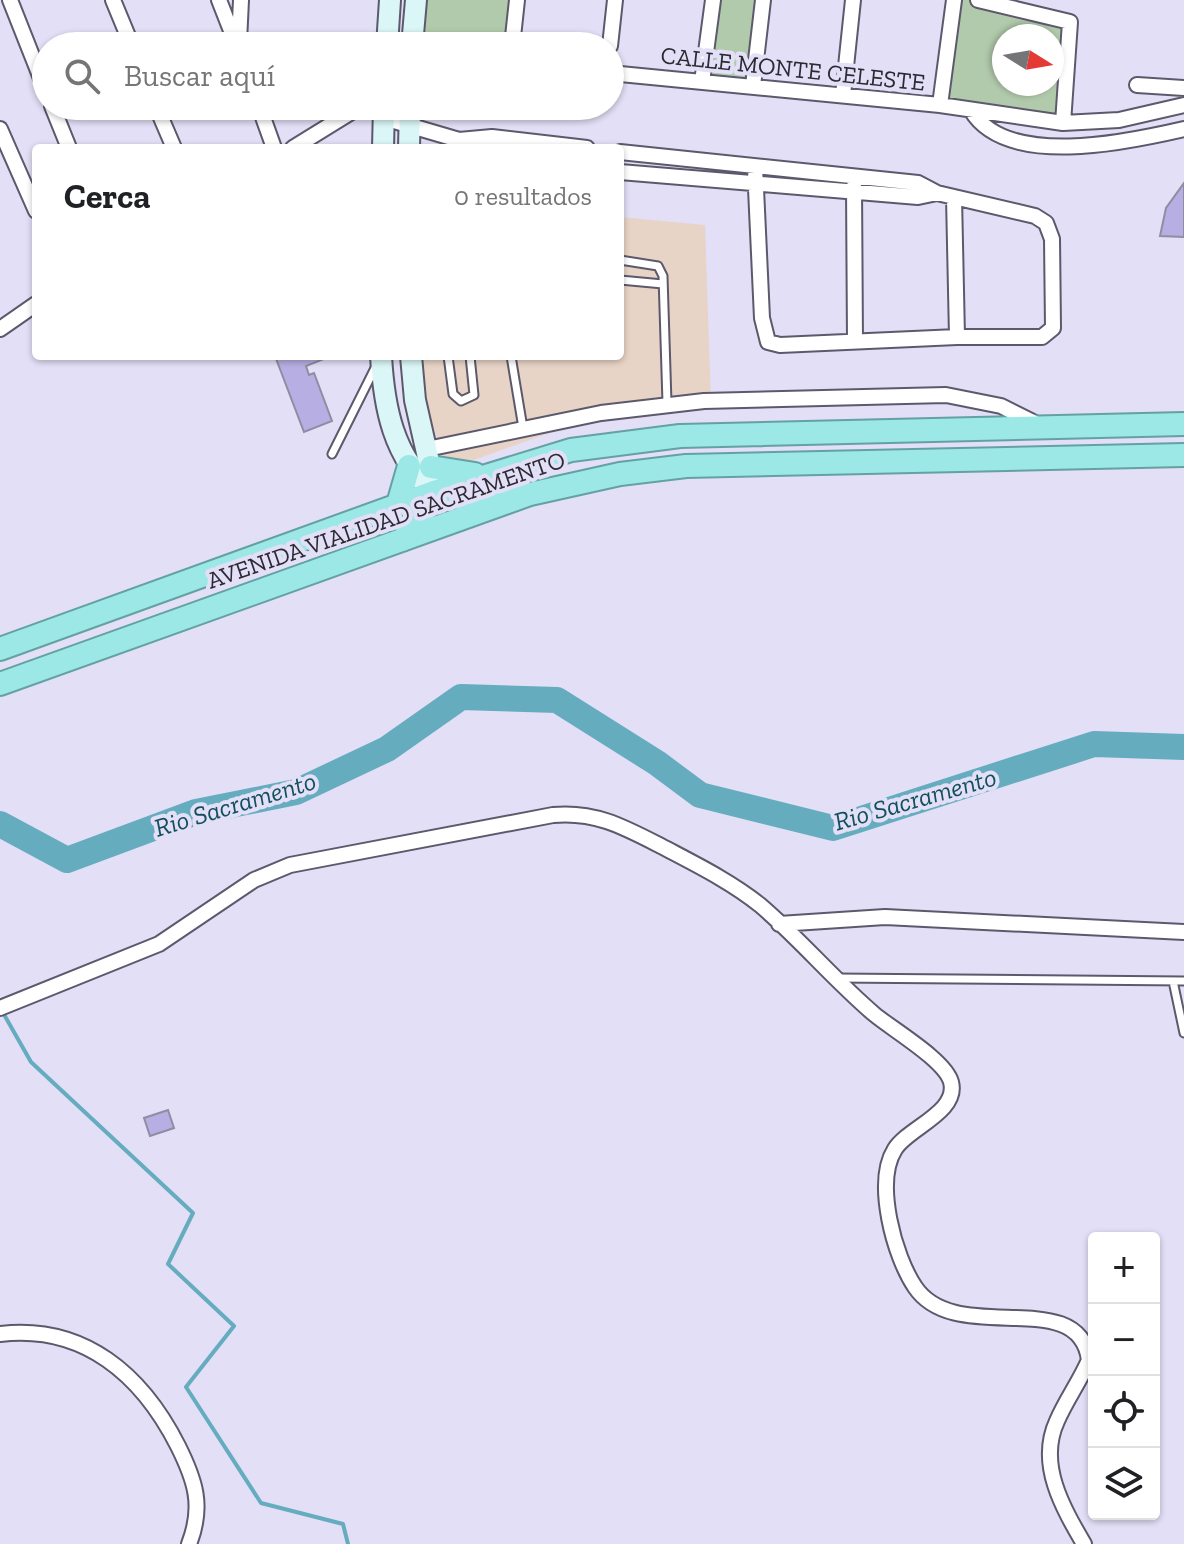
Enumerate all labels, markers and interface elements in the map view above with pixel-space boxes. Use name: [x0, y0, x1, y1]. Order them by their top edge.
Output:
north arrow: [992, 24, 1064, 96]
search box: [32, 32, 624, 120]
street label: CALLE MONTE CELESTE: [659, 40, 927, 97]
icon: search: [60, 54, 104, 98]
text: Buscar aquí: [124, 58, 275, 94]
text: Cerca: [64, 176, 151, 217]
text: 0 resultados: [454, 180, 592, 212]
street label: AVENIDA VIALIDAD SACRAMENTO: [203, 444, 569, 595]
water label: Rio Sacramento: [830, 761, 1000, 837]
water label: Rio Sacramento: [150, 764, 320, 844]
map controls: [1088, 1232, 1160, 1520]
button: +: [1088, 1232, 1160, 1304]
button: −: [1088, 1304, 1160, 1376]
button: locate: [1088, 1376, 1160, 1448]
button: layers: [1088, 1448, 1160, 1520]

